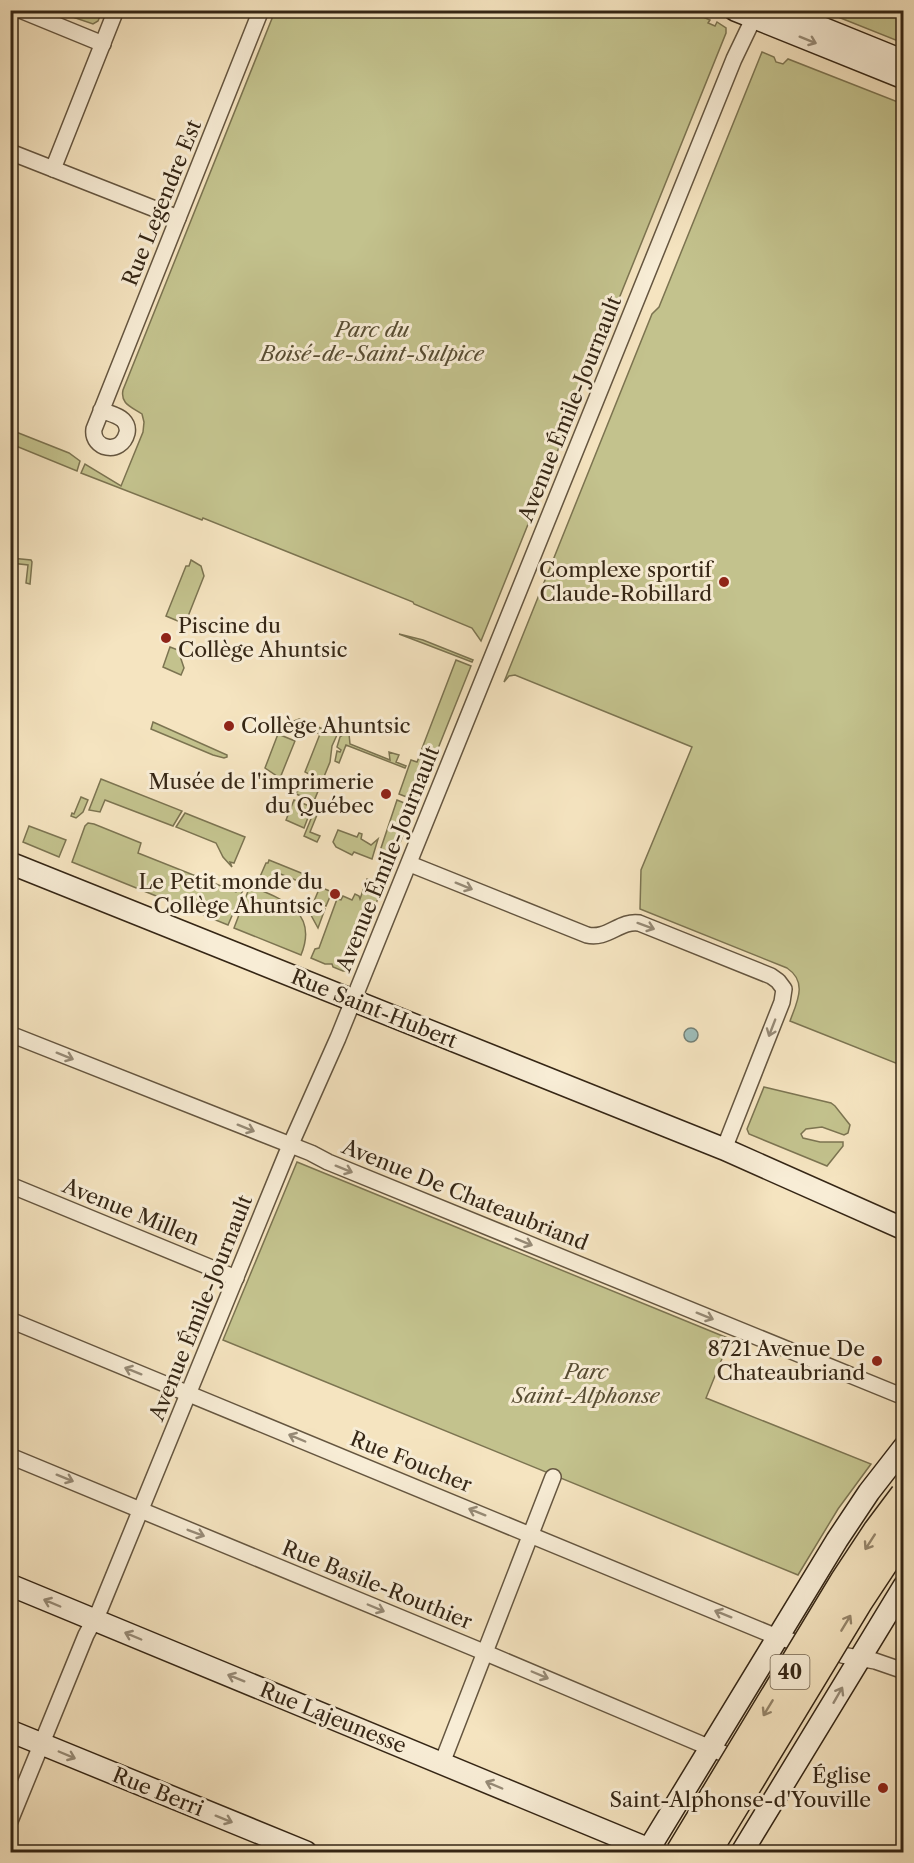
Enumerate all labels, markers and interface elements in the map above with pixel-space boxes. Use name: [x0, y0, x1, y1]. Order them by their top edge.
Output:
one-way arrow: [798, 35, 816, 46]
street label: Rue Legendre Est: [117, 116, 206, 289]
street label: Avenue Émile-Journault: [512, 292, 626, 526]
park label: Parc du Boisé-de-Saint-Sulpice: [258, 317, 485, 366]
place label: Complexe sportif Claude-Robillard: [539, 557, 714, 606]
marker: Complexe sportif Claude-Robillard: [717, 575, 731, 589]
place label: Piscine du Collège Ahuntsic: [178, 613, 348, 662]
marker: Piscine du Collège Ahuntsic: [159, 631, 173, 645]
place label: Collège Ahuntsic: [241, 713, 411, 738]
marker: Collège Ahuntsic: [222, 719, 236, 733]
street label: Avenue Émile-Journault: [330, 742, 444, 976]
place label: Musée de l'imprimerie du Québec: [149, 769, 374, 818]
marker: Musée de l'imprimerie du Québec: [379, 787, 393, 801]
place label: Le Petit monde du Collège Ahuntsic: [139, 869, 323, 918]
one-way arrow: [454, 881, 473, 892]
marker: Le Petit monde du Collège Ahuntsic: [328, 887, 342, 901]
one-way arrow: [636, 921, 655, 932]
street label: Rue Saint-Hubert: [288, 964, 461, 1053]
one-way arrow: [766, 1018, 777, 1037]
one-way arrow: [55, 1051, 74, 1062]
one-way arrow: [236, 1123, 255, 1134]
street label: Avenue De Chateaubriand: [338, 1133, 592, 1255]
one-way arrow: [334, 1164, 352, 1175]
street label: Avenue Millen: [58, 1172, 203, 1250]
street label: Avenue Émile-Journault: [143, 1191, 257, 1425]
one-way arrow: [514, 1237, 533, 1248]
one-way arrow: [695, 1311, 713, 1322]
place label: 8721 Avenue De Chateaubriand: [708, 1336, 865, 1385]
marker: 8721 Avenue De Chateaubriand: [870, 1354, 884, 1368]
park label: Parc Saint-Alphonse: [510, 1359, 661, 1408]
one-way arrow: [125, 1365, 143, 1376]
street label: Rue Foucher: [347, 1426, 476, 1497]
one-way arrow: [288, 1432, 307, 1443]
one-way arrow: [55, 1473, 73, 1484]
one-way arrow: [469, 1506, 487, 1517]
one-way arrow: [186, 1528, 204, 1539]
one-way arrow: [863, 1533, 875, 1550]
street label: Rue Basile-Routhier: [278, 1535, 476, 1634]
one-way arrow: [44, 1597, 62, 1608]
one-way arrow: [366, 1603, 385, 1614]
one-way arrow: [715, 1608, 733, 1619]
one-way arrow: [840, 1615, 852, 1632]
one-way arrow: [124, 1630, 143, 1641]
road number: 40: [770, 1655, 810, 1689]
one-way arrow: [530, 1670, 549, 1681]
one-way arrow: [227, 1672, 246, 1683]
street label: Rue Lajeunesse: [256, 1677, 410, 1758]
one-way arrow: [832, 1687, 844, 1704]
one-way arrow: [761, 1699, 773, 1716]
one-way arrow: [57, 1750, 75, 1761]
street label: Rue Berri: [109, 1762, 207, 1821]
place label: Église Saint-Alphonse-d'Youville: [610, 1763, 871, 1812]
one-way arrow: [485, 1779, 503, 1790]
marker: Église Saint-Alphonse-d'Youville: [876, 1781, 890, 1795]
one-way arrow: [214, 1814, 233, 1825]

